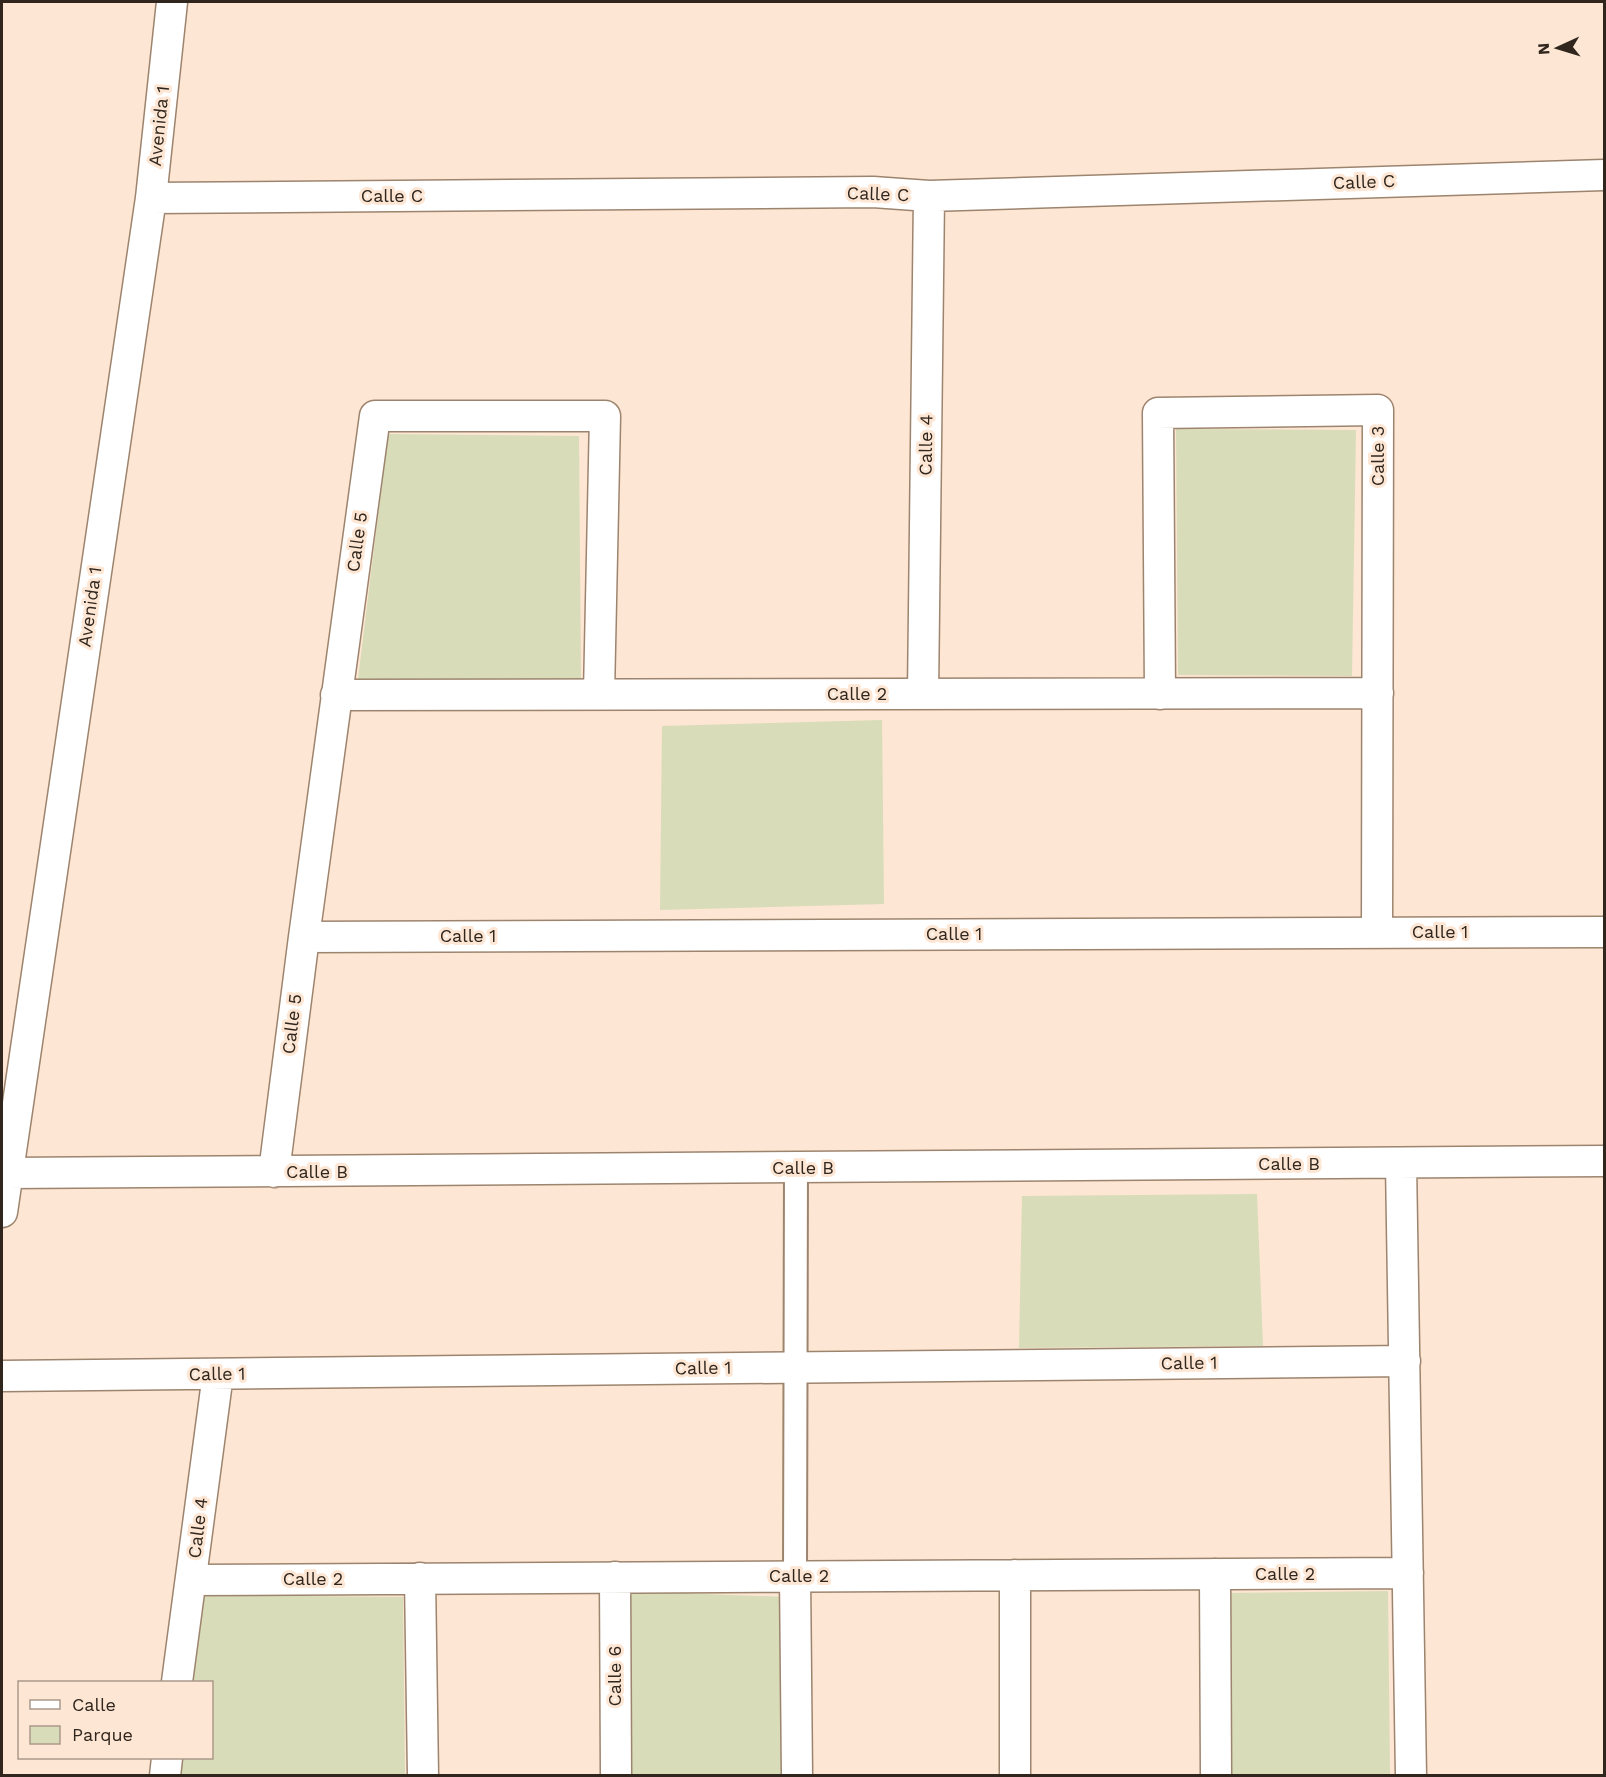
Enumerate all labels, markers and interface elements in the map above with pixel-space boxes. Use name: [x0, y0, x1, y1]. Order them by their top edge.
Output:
north arrow: [1528, 18, 1588, 78]
text: N: [1534, 42, 1553, 56]
street label: Avenida 1: [144, 85, 173, 167]
street label: Calle C: [1332, 170, 1396, 193]
street label: Calle C: [846, 182, 910, 205]
street label: Calle C: [361, 185, 423, 206]
street label: Calle 4: [914, 414, 937, 476]
street label: Calle 3: [1367, 426, 1388, 486]
street label: Calle 5: [342, 510, 371, 573]
street label: Avenida 1: [73, 565, 106, 648]
street label: Calle 2: [827, 683, 887, 704]
street label: Calle 1: [1412, 921, 1468, 942]
street label: Calle 1: [926, 923, 982, 944]
street label: Calle 1: [440, 925, 496, 946]
street label: Calle 5: [277, 993, 306, 1055]
street label: Calle B: [1258, 1153, 1320, 1174]
street label: Calle B: [772, 1157, 834, 1178]
street label: Calle B: [286, 1161, 348, 1182]
street label: Calle 1: [1160, 1352, 1218, 1373]
street label: Calle 1: [674, 1357, 732, 1378]
street label: Calle 1: [188, 1363, 246, 1384]
street label: Calle 4: [183, 1496, 212, 1560]
street label: Calle 2: [1255, 1563, 1315, 1584]
street label: Calle 2: [769, 1565, 829, 1586]
street label: Calle 2: [283, 1568, 343, 1589]
street label: Calle 6: [604, 1645, 625, 1707]
legend: [18, 1681, 213, 1759]
text: Calle: [72, 1694, 116, 1715]
text: Parque: [72, 1724, 133, 1745]

